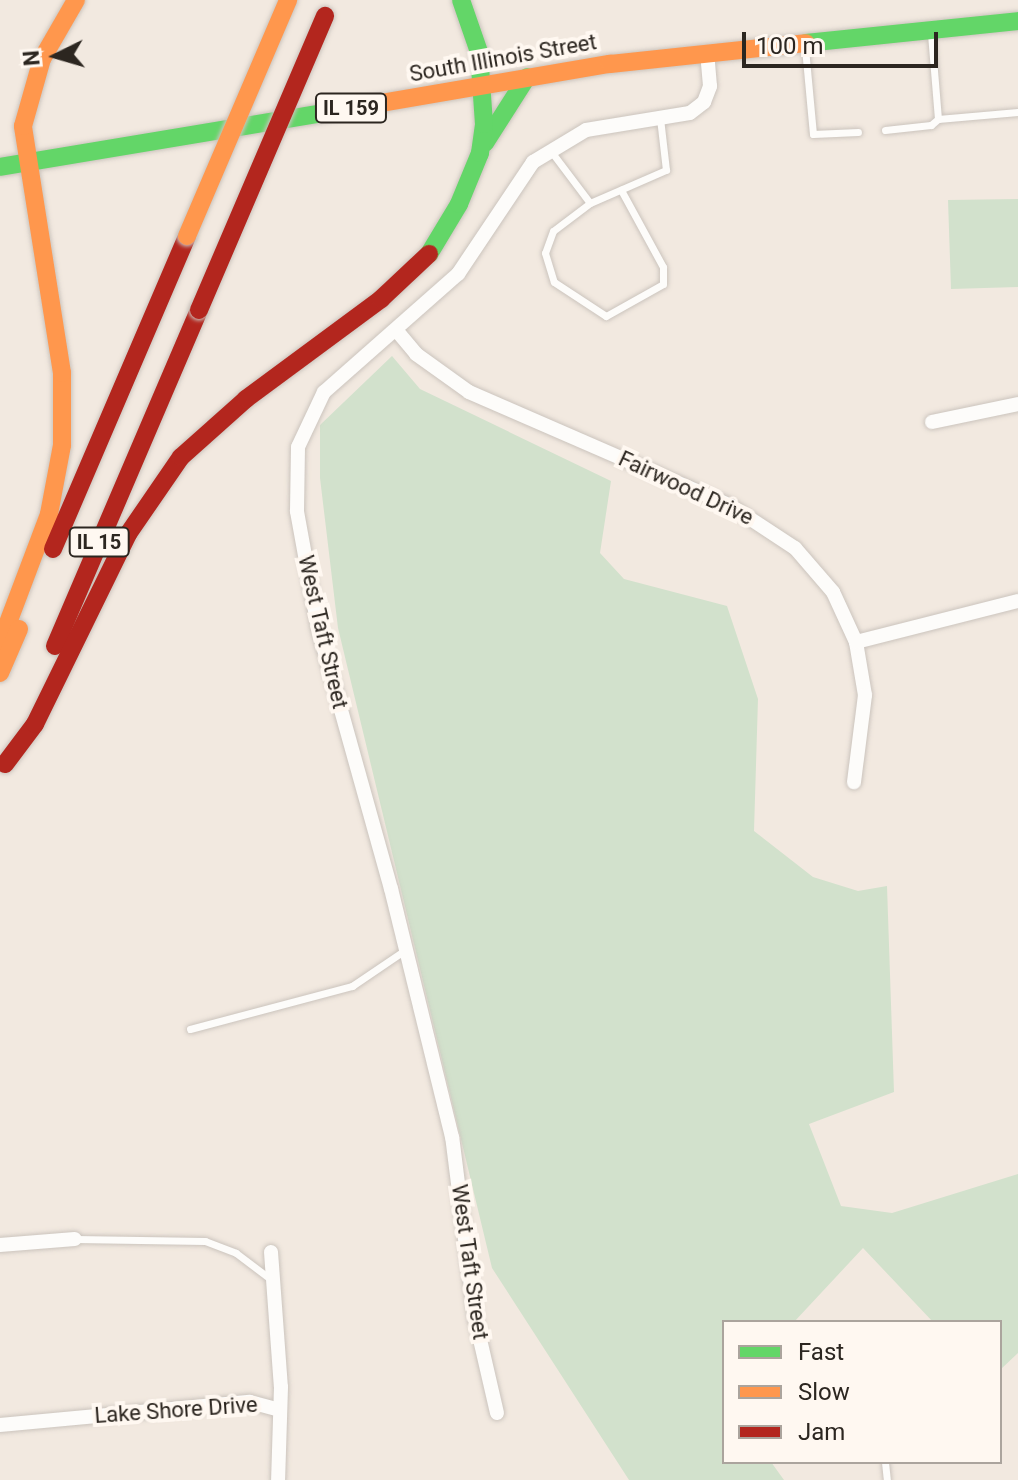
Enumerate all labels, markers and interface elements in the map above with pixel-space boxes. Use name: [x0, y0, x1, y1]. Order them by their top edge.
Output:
north arrow: [16, 16, 96, 96]
scale bar: [746, 16, 942, 66]
street label: South Illinois Street: [407, 29, 599, 87]
text: 100 m: [756, 32, 823, 60]
text: N: [18, 49, 45, 67]
road number: IL 159: [313, 92, 389, 124]
street label: Fairwood Drive: [614, 445, 758, 531]
road number: IL 15: [67, 526, 131, 558]
street label: West Taft Street: [292, 553, 354, 711]
street label: West Taft Street: [446, 1182, 494, 1342]
legend: [722, 1320, 1002, 1464]
text: Fast: [798, 1338, 844, 1366]
text: Slow: [798, 1378, 850, 1406]
street label: Lake Shore Drive: [94, 1391, 258, 1429]
text: Jam: [798, 1418, 845, 1446]

